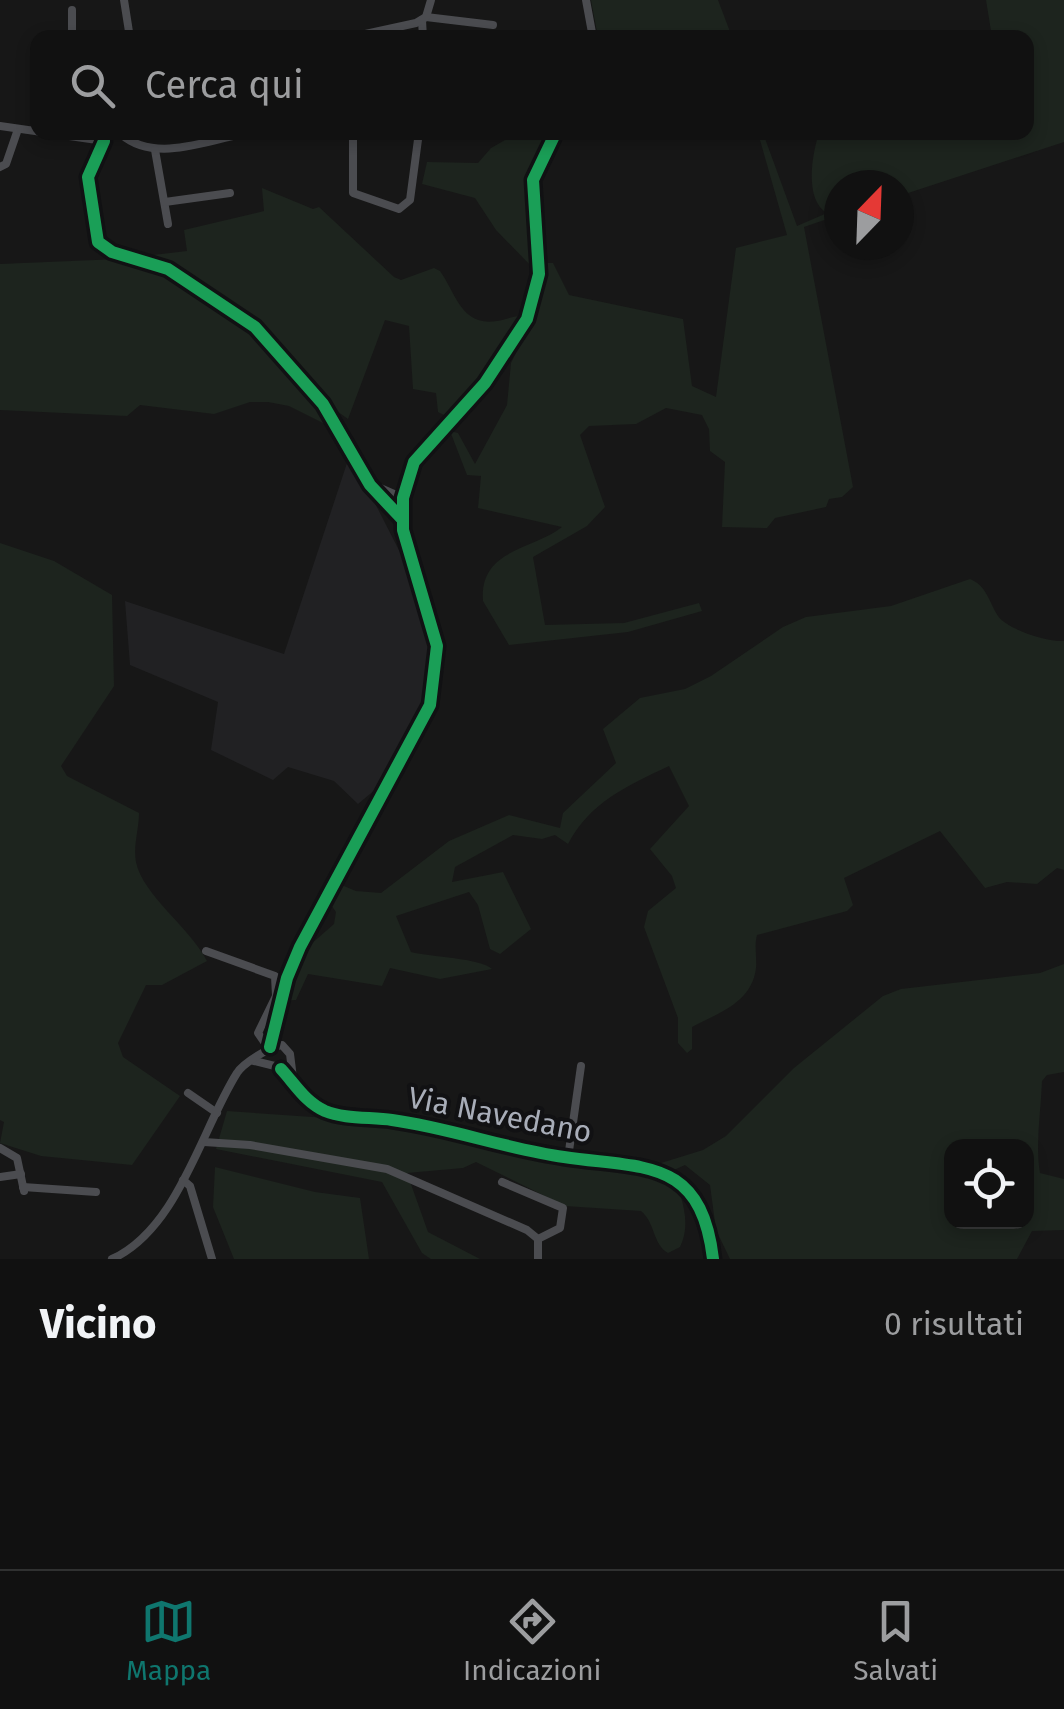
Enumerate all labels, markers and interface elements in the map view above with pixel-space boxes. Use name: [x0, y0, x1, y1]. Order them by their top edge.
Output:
search box: [30, 30, 1034, 140]
icon: search: [65, 58, 120, 113]
text: Cerca qui: [145, 62, 304, 108]
north arrow: [824, 170, 914, 260]
street label: Via Navedano: [405, 1080, 595, 1150]
map controls: [944, 1139, 1034, 1229]
button: locate: [944, 1139, 1034, 1229]
text: Vicino: [40, 1299, 157, 1349]
text: 0 risultati: [884, 1305, 1024, 1343]
tab: Mappa: [126, 1594, 211, 1687]
tab: Indicazioni: [463, 1594, 601, 1687]
tab: Salvati: [853, 1594, 938, 1687]

